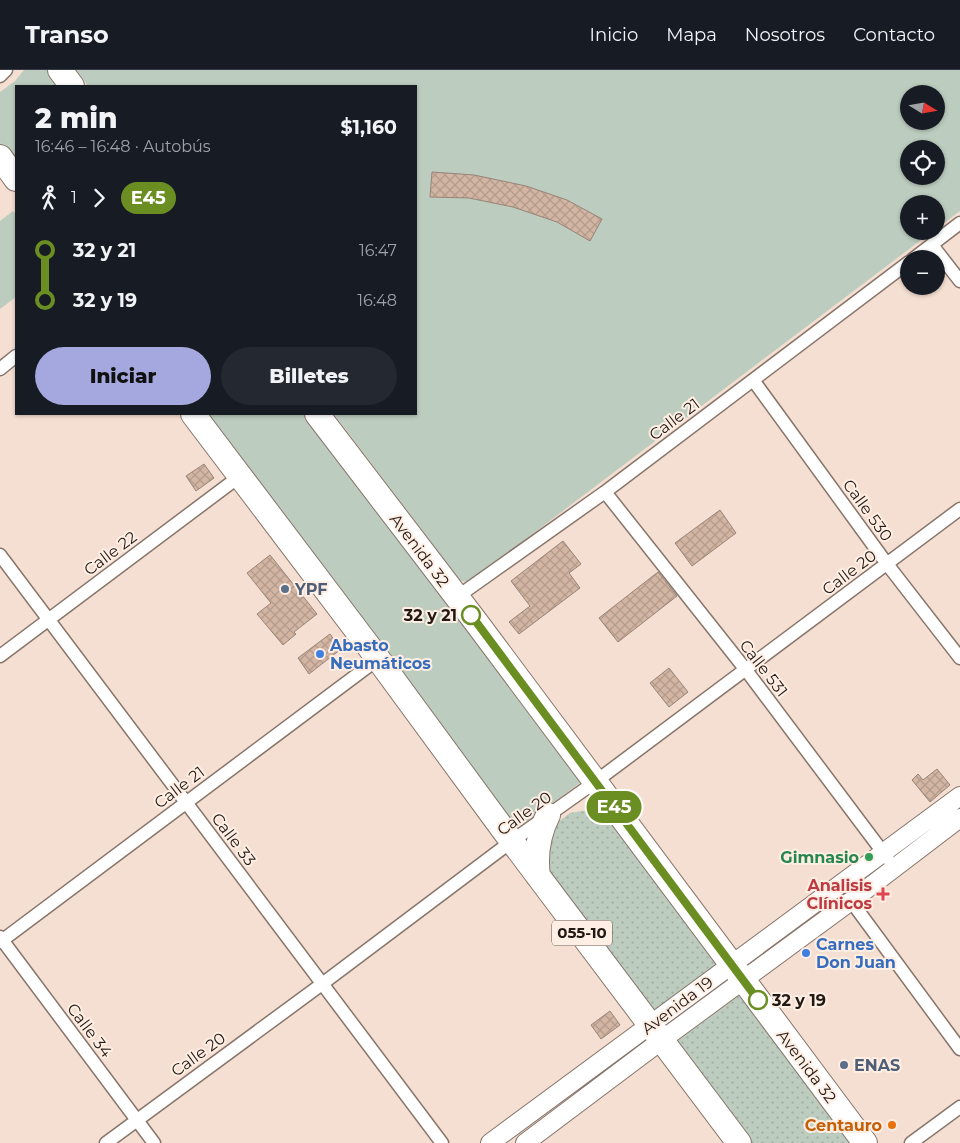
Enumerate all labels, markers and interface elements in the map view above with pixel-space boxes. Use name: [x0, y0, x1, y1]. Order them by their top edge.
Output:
text: Transo: [25, 20, 109, 49]
text: Inicio: [590, 24, 638, 46]
text: Mapa: [666, 24, 717, 46]
text: Nosotros: [745, 24, 825, 46]
text: Contacto: [853, 24, 935, 46]
north arrow: [900, 85, 945, 130]
map controls: [900, 85, 945, 295]
text: 2 min: [35, 101, 117, 135]
text: $1,160: [341, 116, 397, 139]
text: 16:46 – 16:48 · Autobús: [35, 137, 211, 156]
button: locate: [900, 140, 945, 185]
icon: walk: [35, 184, 63, 212]
icon: forward: [85, 184, 113, 212]
text: E45: [131, 187, 166, 209]
text: 1: [71, 188, 77, 207]
button: +: [900, 195, 945, 240]
text: 32 y 21: [73, 239, 136, 262]
text: 16:47: [359, 241, 397, 260]
button: −: [900, 250, 945, 295]
text: 32 y 19: [73, 289, 137, 312]
text: 16:48: [357, 291, 397, 310]
button: Iniciar: [35, 347, 211, 405]
button: Billetes: [221, 347, 397, 405]
street label: Calle 21: [645, 394, 703, 444]
street label: Calle 530: [839, 476, 896, 545]
street label: Avenida 32: [386, 510, 453, 591]
street label: Calle 22: [80, 527, 141, 579]
street label: Calle 20: [819, 546, 880, 599]
place label: YPF: [294, 580, 327, 599]
marker: YPF: [279, 583, 291, 595]
marker: 32 y 21: [461, 605, 481, 625]
place label: 32 y 21: [403, 606, 457, 625]
place label: Abasto Neumáticos: [329, 636, 431, 673]
street label: Calle 531: [736, 636, 792, 701]
marker: Abasto Neumáticos: [314, 648, 326, 660]
street label: Calle 21: [150, 762, 208, 812]
street label: Calle 20: [493, 787, 555, 840]
line badge: E45: [585, 791, 643, 823]
text: E45: [597, 796, 631, 818]
street label: Calle 33: [208, 809, 260, 869]
place label: Gimnasio: [780, 848, 859, 867]
marker: Gimnasio: [863, 851, 875, 863]
place label: Analisis Clínicos: [806, 876, 873, 913]
marker: Analisis Clínicos: [876, 887, 890, 901]
road number: 055-10: [552, 920, 612, 946]
place label: Carnes Don Juan: [816, 935, 896, 972]
marker: Carnes Don Juan: [800, 947, 812, 959]
street label: Avenida 19: [638, 972, 717, 1038]
marker: 32 y 19: [748, 990, 768, 1010]
place label: 32 y 19: [771, 991, 826, 1010]
street label: Calle 34: [63, 1000, 116, 1061]
street label: Avenida 32: [773, 1026, 840, 1107]
street label: Calle 20: [167, 1028, 229, 1081]
place label: ENAS: [854, 1056, 900, 1075]
marker: ENAS: [838, 1059, 850, 1071]
place label: Centauro: [805, 1116, 882, 1135]
marker: Centauro: [886, 1119, 898, 1131]

